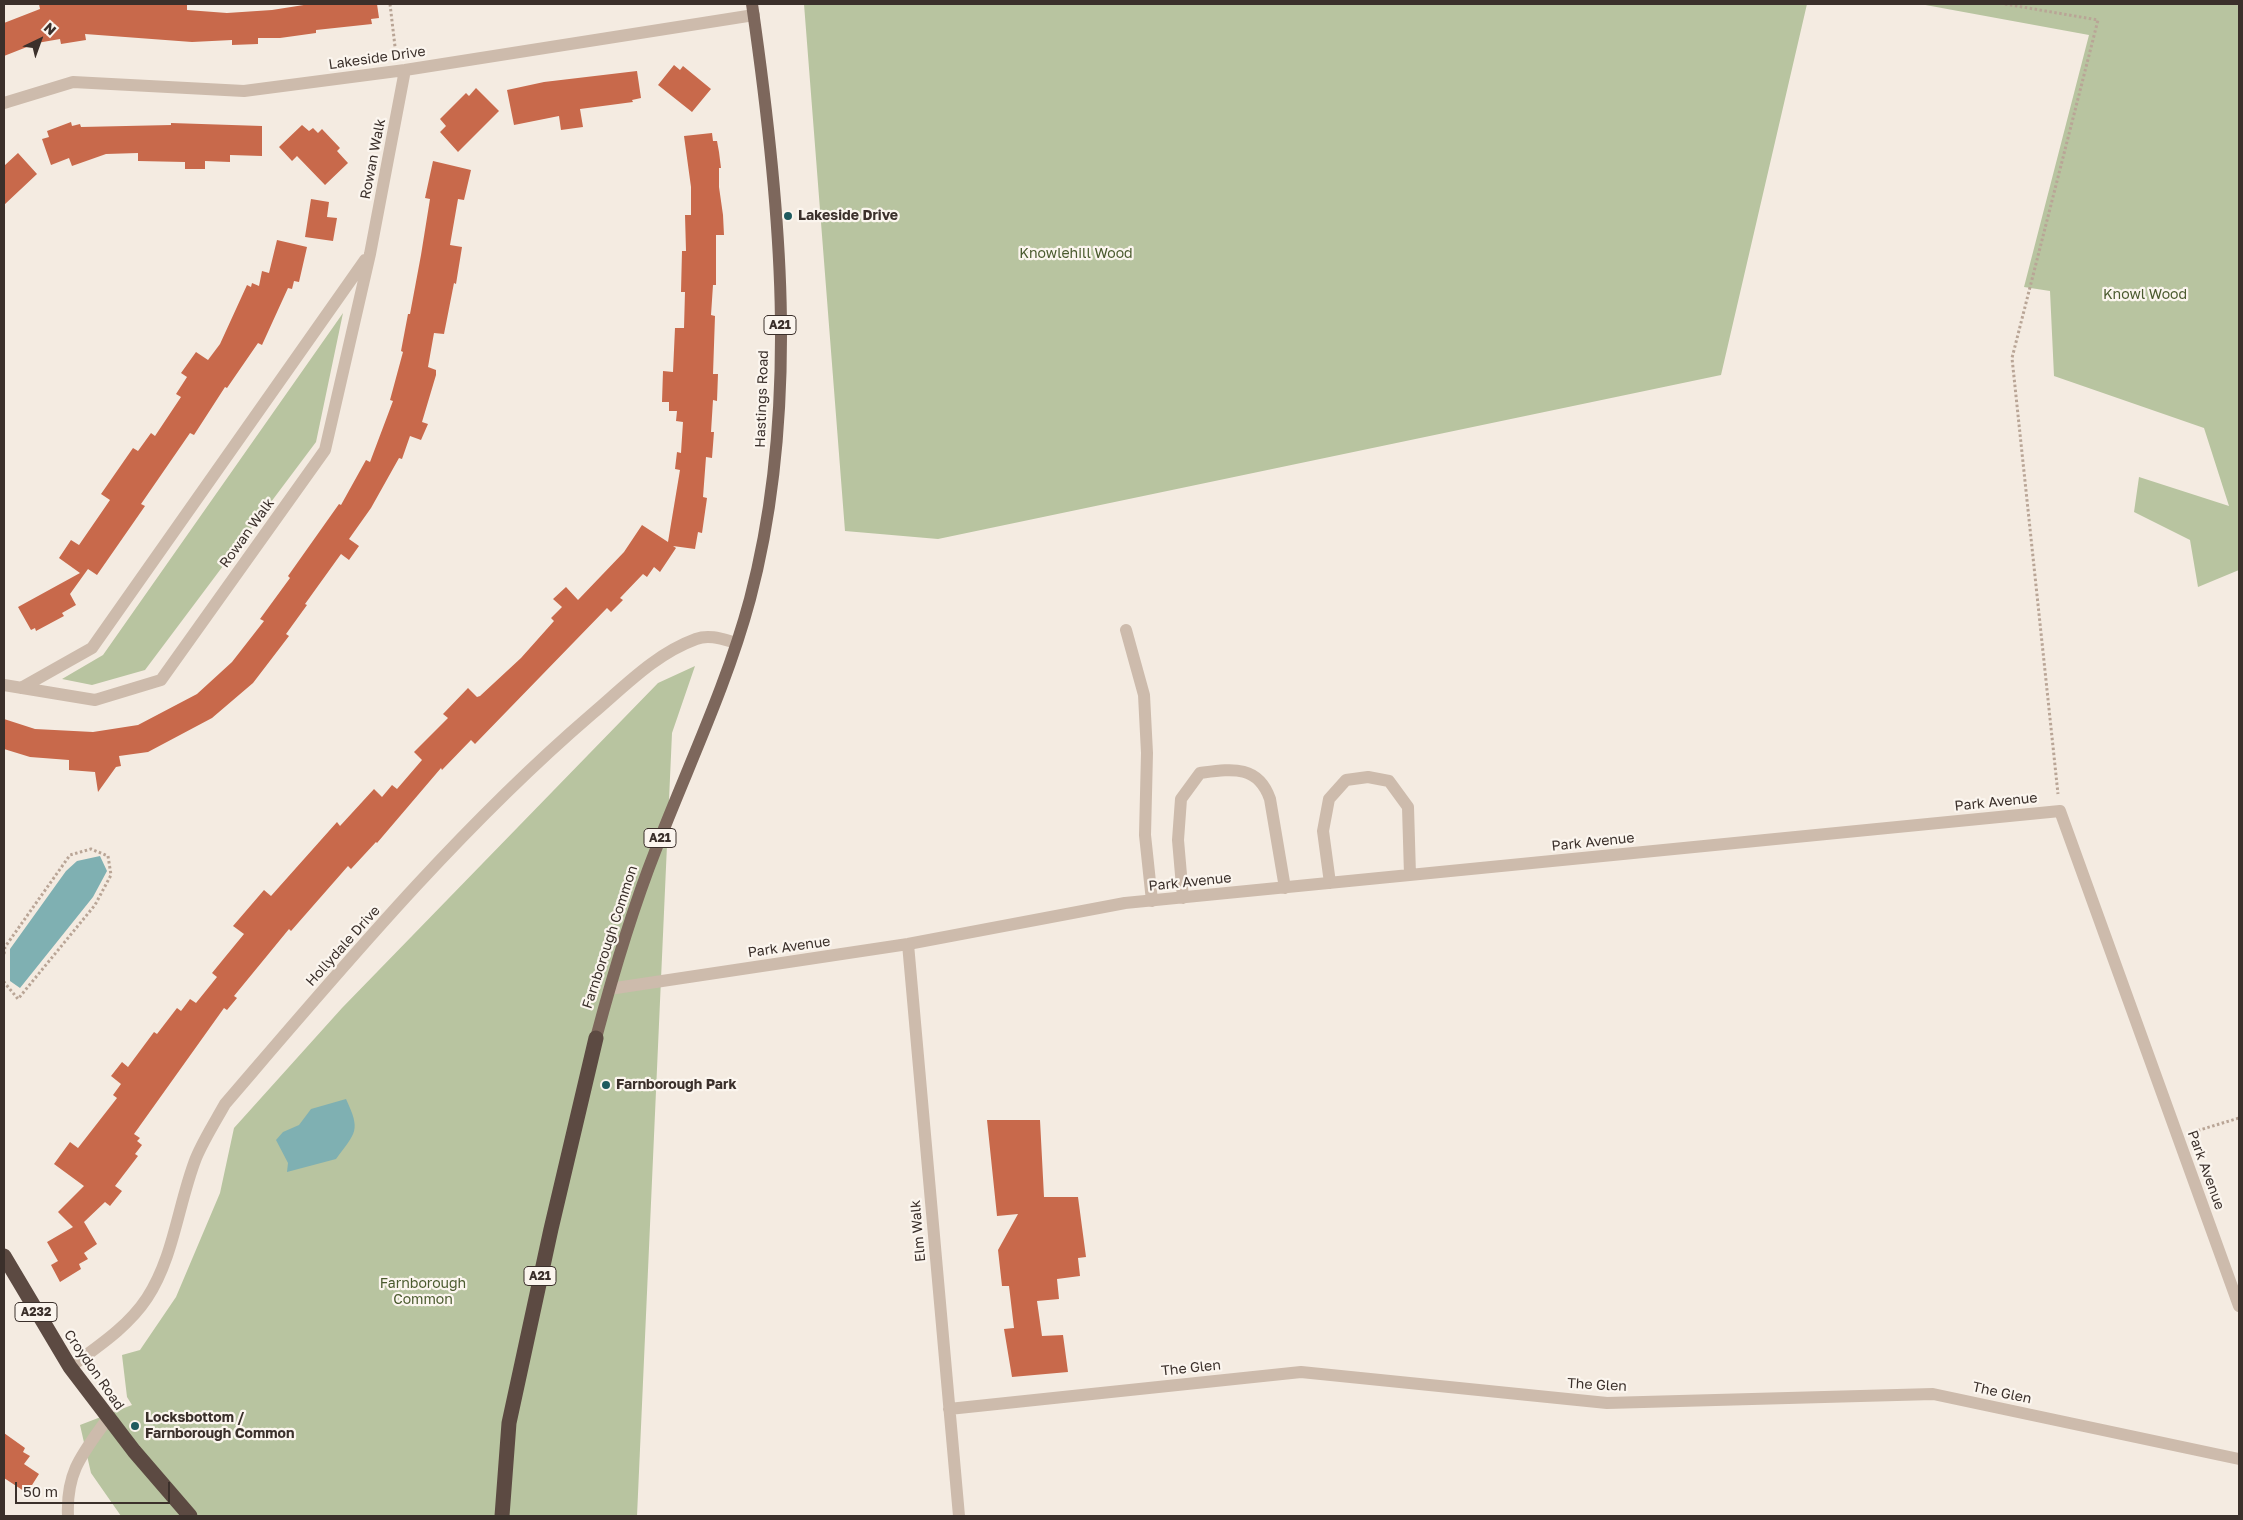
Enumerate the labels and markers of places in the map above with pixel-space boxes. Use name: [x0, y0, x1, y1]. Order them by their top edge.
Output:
place label: Lakeside Drive: [798, 208, 898, 224]
marker: Lakeside Drive: [782, 210, 794, 222]
place label: Farnborough Park: [616, 1077, 737, 1093]
marker: Farnborough Park: [600, 1079, 612, 1091]
place label: Locksbottom / Farnborough Common: [145, 1410, 294, 1442]
marker: Locksbottom / Farnborough Common: [129, 1420, 141, 1432]

